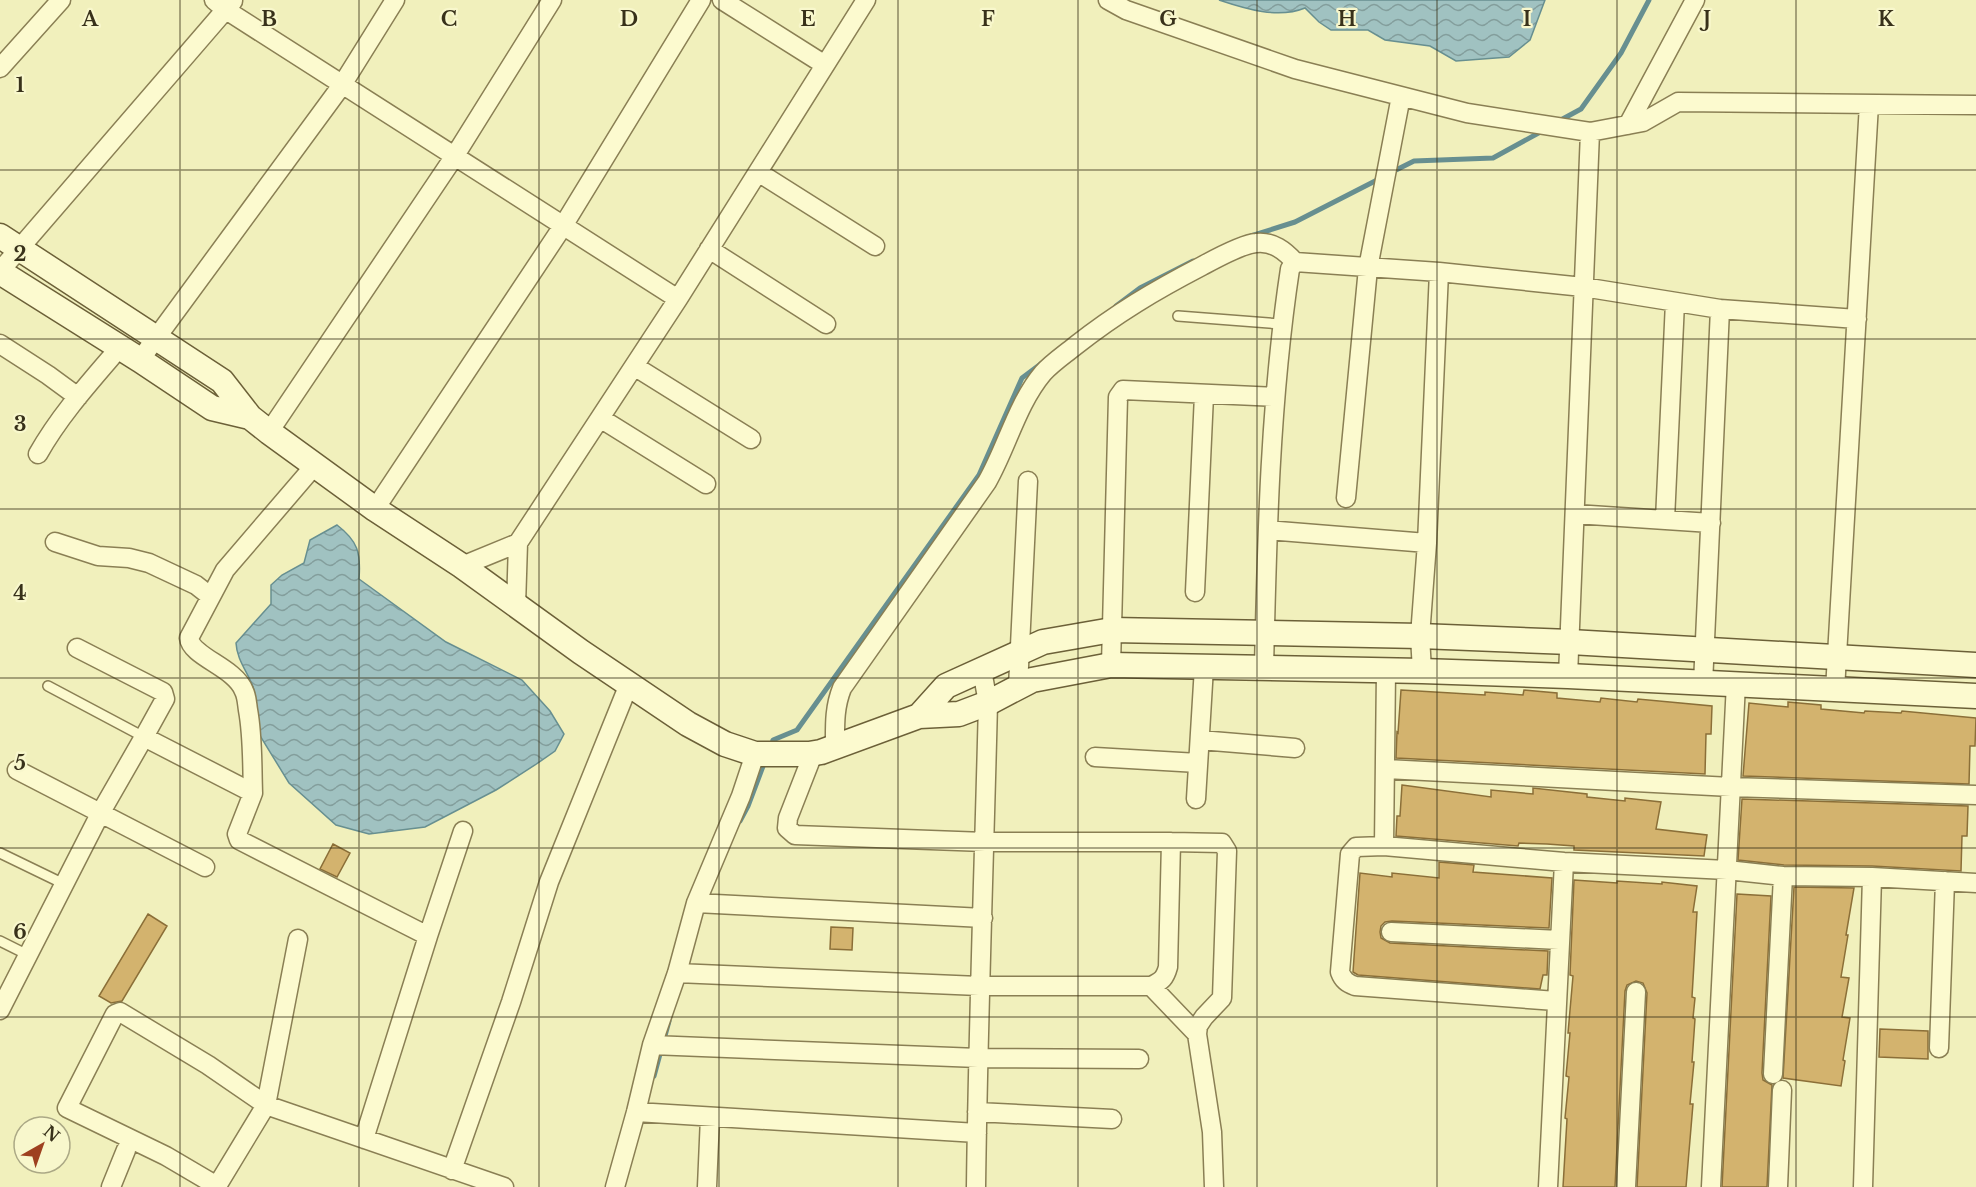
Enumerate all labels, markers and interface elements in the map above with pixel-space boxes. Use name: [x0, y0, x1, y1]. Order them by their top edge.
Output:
text: A: [81, 7, 99, 31]
text: B: [261, 7, 277, 31]
text: C: [441, 7, 457, 31]
text: D: [620, 7, 638, 31]
text: E: [800, 7, 816, 31]
text: F: [981, 7, 995, 31]
text: G: [1159, 7, 1177, 31]
text: H: [1338, 7, 1357, 31]
text: I: [1523, 7, 1531, 31]
text: J: [1699, 7, 1711, 31]
text: K: [1878, 7, 1895, 31]
text: 1: [16, 73, 25, 97]
text: 2: [13, 242, 27, 266]
text: 3: [14, 412, 26, 436]
text: 4: [13, 581, 27, 605]
text: 5: [14, 751, 26, 775]
text: 6: [13, 920, 27, 944]
north arrow: [12, 1115, 72, 1175]
text: N: [39, 1121, 64, 1146]

